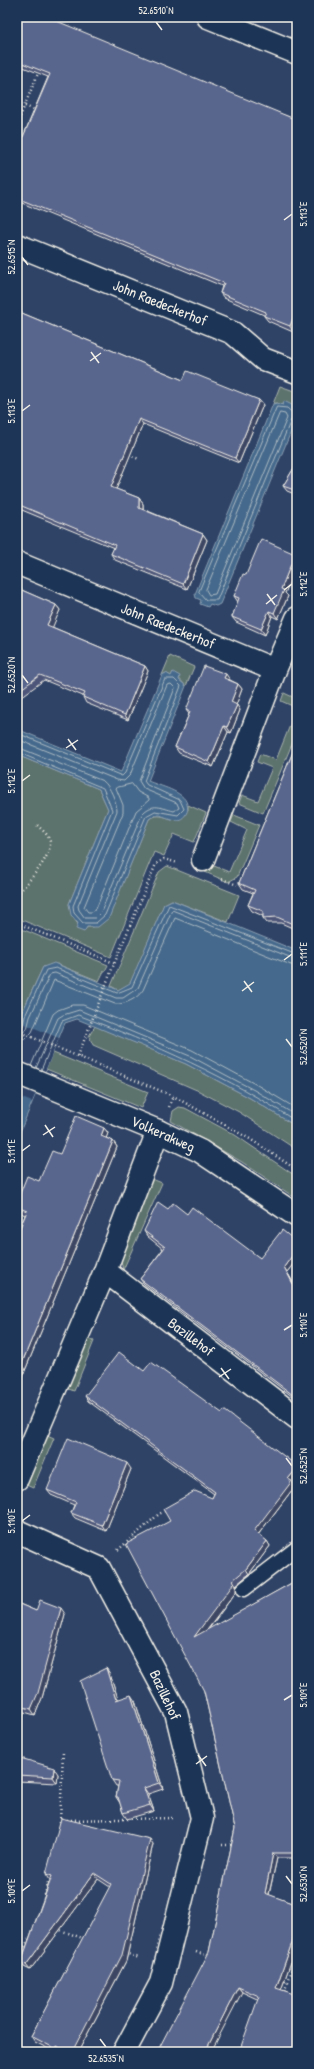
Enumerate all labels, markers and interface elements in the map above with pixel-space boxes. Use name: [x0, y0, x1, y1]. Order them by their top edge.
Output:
text: 52.6510°N: [138, 4, 174, 17]
text: 5.113°E: [297, 201, 310, 226]
text: 52.6515°N: [5, 240, 18, 274]
street label: John Raedeckerhof: [110, 274, 211, 331]
text: 5.113°E: [5, 398, 18, 423]
text: 5.112°E: [297, 571, 310, 597]
street label: John Raedeckerhof: [118, 597, 219, 654]
text: 52.6520°N: [5, 657, 18, 693]
text: 5.112°E: [5, 768, 18, 794]
text: 5.111°E: [297, 941, 310, 966]
text: 52.6520°N: [297, 1029, 310, 1065]
street label: Volkerakweg: [128, 1110, 199, 1157]
text: 5.111°E: [5, 1138, 18, 1163]
street label: Bazillehof: [164, 1312, 219, 1361]
text: 5.110°E: [297, 1312, 310, 1337]
text: 52.6525°N: [297, 1448, 310, 1484]
text: 5.110°E: [5, 1508, 18, 1533]
street label: Bazillehof: [145, 1666, 187, 1724]
text: 5.109°E: [297, 1682, 310, 1707]
text: 52.6530°N: [297, 1866, 310, 1902]
text: 5.109°E: [5, 1878, 18, 1903]
text: 52.6535°N: [88, 2052, 124, 2065]

